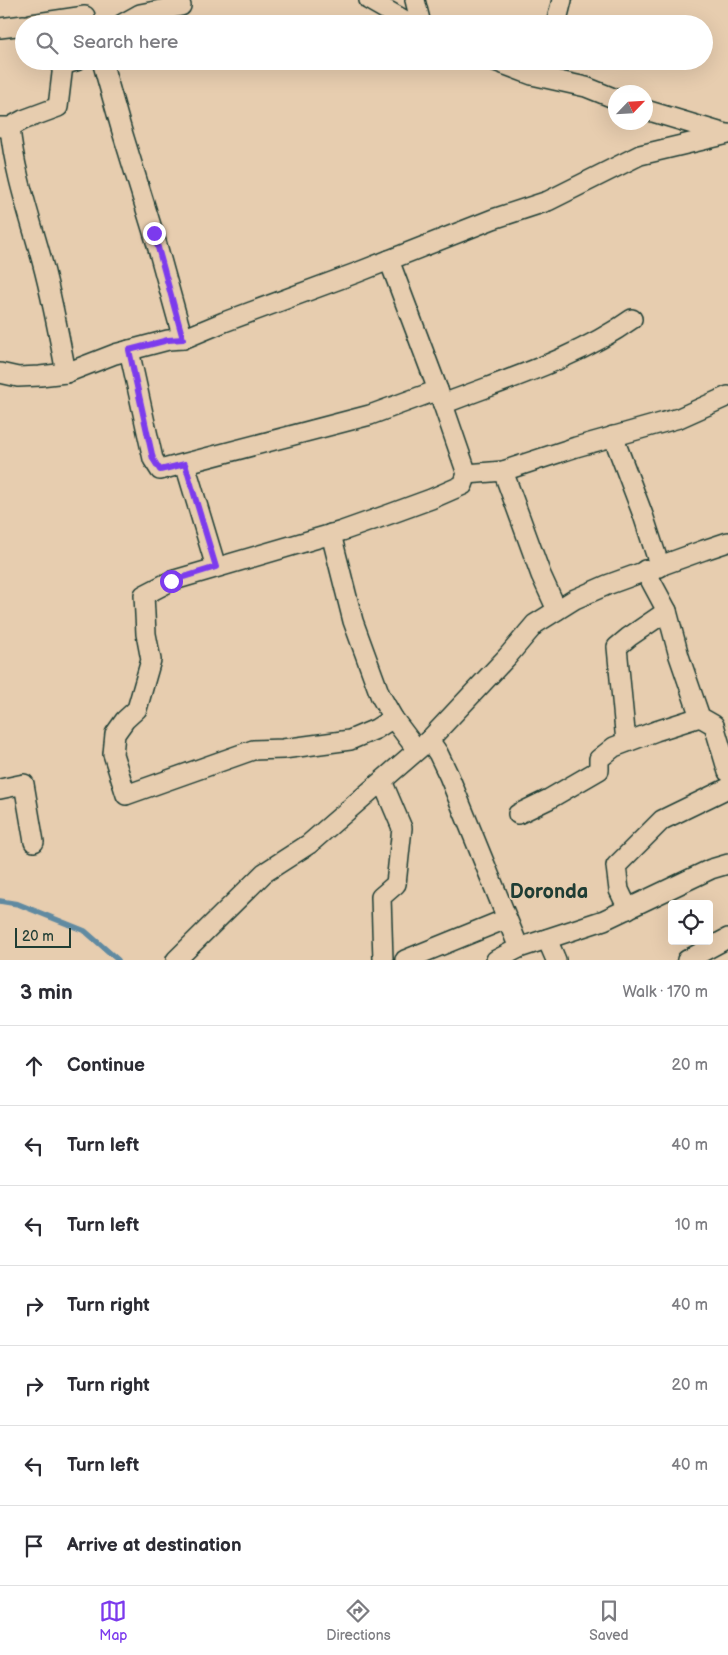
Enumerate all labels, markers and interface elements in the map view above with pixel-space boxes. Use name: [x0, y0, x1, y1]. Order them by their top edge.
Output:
search box: [15, 15, 713, 70]
icon: search: [33, 29, 61, 57]
text: Search here: [73, 31, 178, 54]
north arrow: [608, 85, 653, 130]
route end: [143, 222, 166, 245]
route start: [160, 570, 183, 593]
district label: Doronda: [510, 880, 588, 904]
map controls: [668, 900, 713, 945]
button: locate: [668, 900, 713, 945]
scale bar: [15, 925, 71, 948]
text: 20 m: [22, 928, 54, 945]
text: 3 min: [20, 980, 73, 1005]
text: Walk · 170 m: [622, 983, 708, 1002]
icon: ahead: [20, 1052, 48, 1080]
text: Continue: [67, 1054, 145, 1077]
text: 20 m: [672, 1056, 708, 1075]
icon: left: [20, 1132, 48, 1160]
text: Turn left: [67, 1134, 139, 1157]
text: 40 m: [671, 1136, 708, 1155]
icon: left: [20, 1212, 48, 1240]
text: Turn left: [67, 1214, 139, 1237]
text: 10 m: [675, 1216, 708, 1235]
icon: right: [20, 1292, 48, 1320]
text: Turn right: [67, 1294, 150, 1317]
text: 40 m: [671, 1296, 708, 1315]
icon: right: [20, 1372, 48, 1400]
text: Turn right: [67, 1374, 150, 1397]
text: 20 m: [672, 1376, 708, 1395]
icon: left: [20, 1452, 48, 1480]
text: Turn left: [67, 1454, 139, 1477]
text: 40 m: [671, 1456, 708, 1475]
icon: arrive: [20, 1532, 48, 1560]
text: Arrive at destination: [67, 1534, 242, 1557]
tab: Map: [99, 1597, 128, 1644]
tab: Directions: [326, 1597, 391, 1644]
tab: Saved: [589, 1597, 629, 1644]

